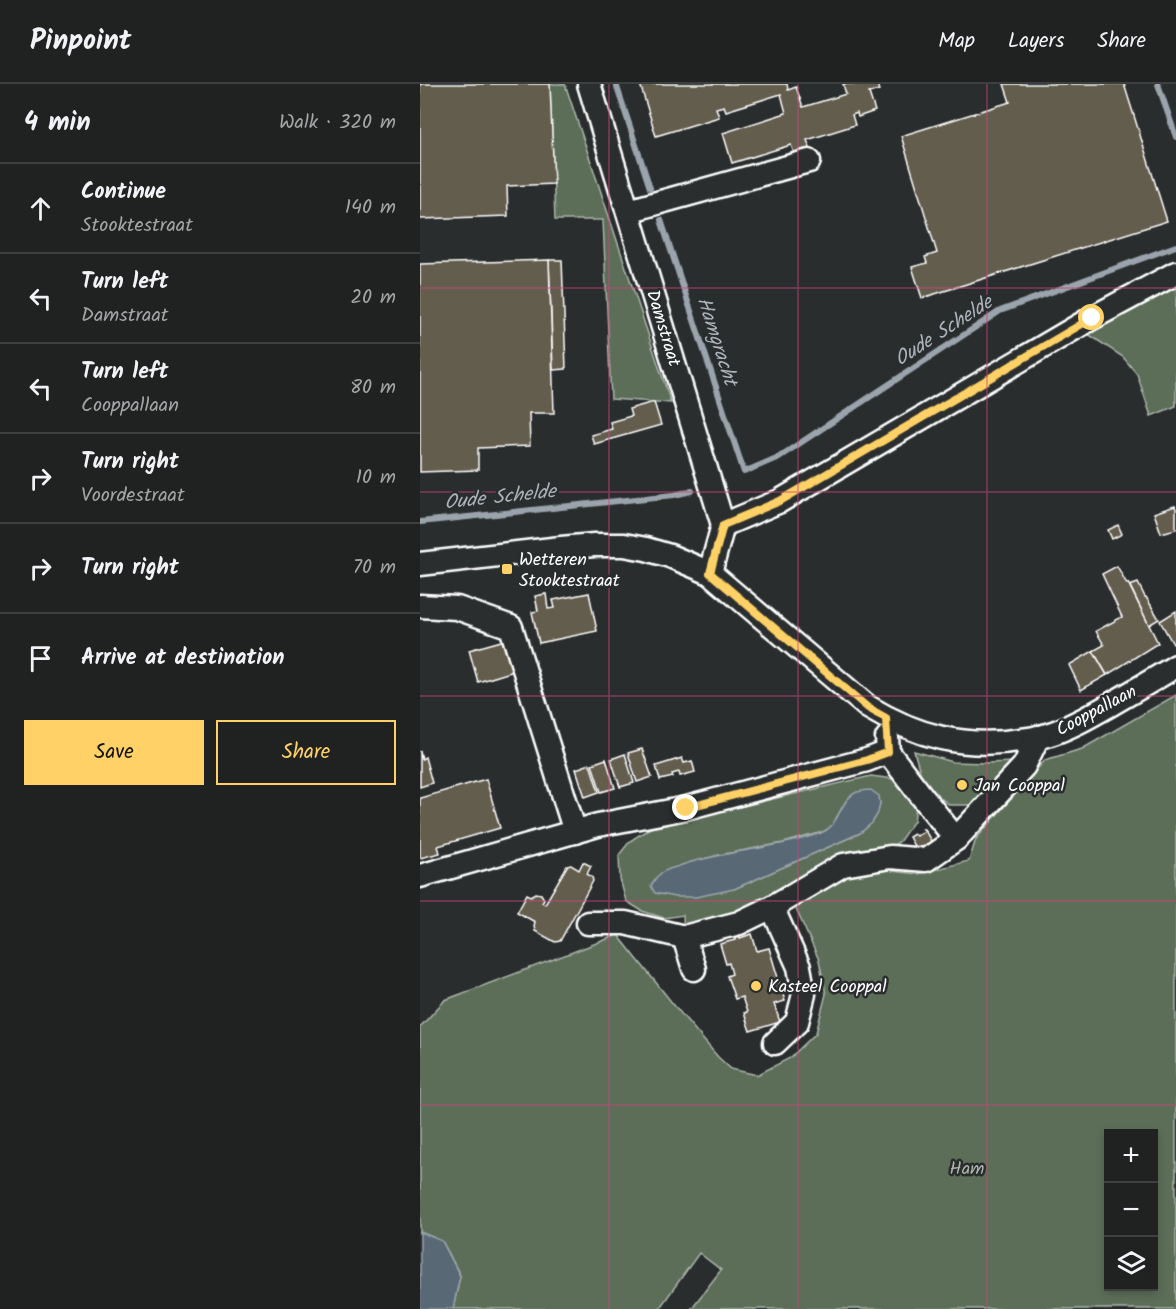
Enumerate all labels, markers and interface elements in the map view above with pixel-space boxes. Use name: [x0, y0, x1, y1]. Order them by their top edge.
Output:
text: Pinpoint: [30, 19, 131, 64]
text: Map: [938, 25, 975, 58]
text: Layers: [1008, 25, 1064, 58]
text: Share: [1097, 25, 1146, 58]
text: 4 min: [24, 102, 91, 144]
text: Walk · 320 m: [279, 107, 396, 139]
text: Continue: [81, 175, 166, 210]
icon: ahead: [24, 192, 57, 225]
text: 140 m: [345, 192, 396, 224]
text: Stooktestraat: [81, 210, 193, 242]
text: Turn left: [81, 265, 168, 300]
icon: left: [24, 282, 57, 315]
text: 20 m: [350, 282, 396, 314]
street label: Damstraat: [637, 287, 688, 371]
water label: Oude Schelde: [888, 287, 1001, 376]
water label: Hamgracht: [687, 293, 746, 393]
text: Damstraat: [81, 300, 169, 332]
route start: [1078, 304, 1104, 330]
text: Turn left: [81, 355, 168, 390]
icon: left: [24, 372, 57, 405]
text: 80 m: [350, 372, 396, 404]
text: Cooppallaan: [81, 390, 179, 422]
text: Turn right: [81, 445, 179, 480]
icon: right: [24, 462, 57, 495]
text: 10 m: [356, 462, 396, 494]
water label: Oude Schelde: [443, 476, 560, 520]
text: Voordestraat: [81, 480, 185, 512]
place label: Wetteren Stooktestraat: [519, 546, 621, 596]
text: Turn right: [81, 551, 179, 586]
icon: right: [24, 552, 57, 585]
text: 70 m: [353, 552, 396, 584]
marker: Wetteren Stooktestraat: [500, 562, 514, 576]
text: Arrive at destination: [81, 641, 284, 676]
icon: arrive: [24, 642, 57, 675]
street label: Cooppallaan: [1051, 678, 1142, 745]
button: Save: [24, 720, 204, 785]
button: Share: [216, 720, 396, 785]
place label: Jan Cooppal: [974, 772, 1065, 801]
marker: Jan Cooppal: [955, 778, 969, 792]
route end: [672, 794, 698, 820]
place label: Kasteel Cooppal: [768, 973, 887, 1002]
marker: Kasteel Cooppal: [749, 979, 763, 993]
map controls: [1104, 1129, 1158, 1291]
button: +: [1104, 1129, 1158, 1183]
park label: Ham: [950, 1155, 984, 1184]
button: −: [1104, 1183, 1158, 1237]
button: layers: [1104, 1237, 1158, 1291]

